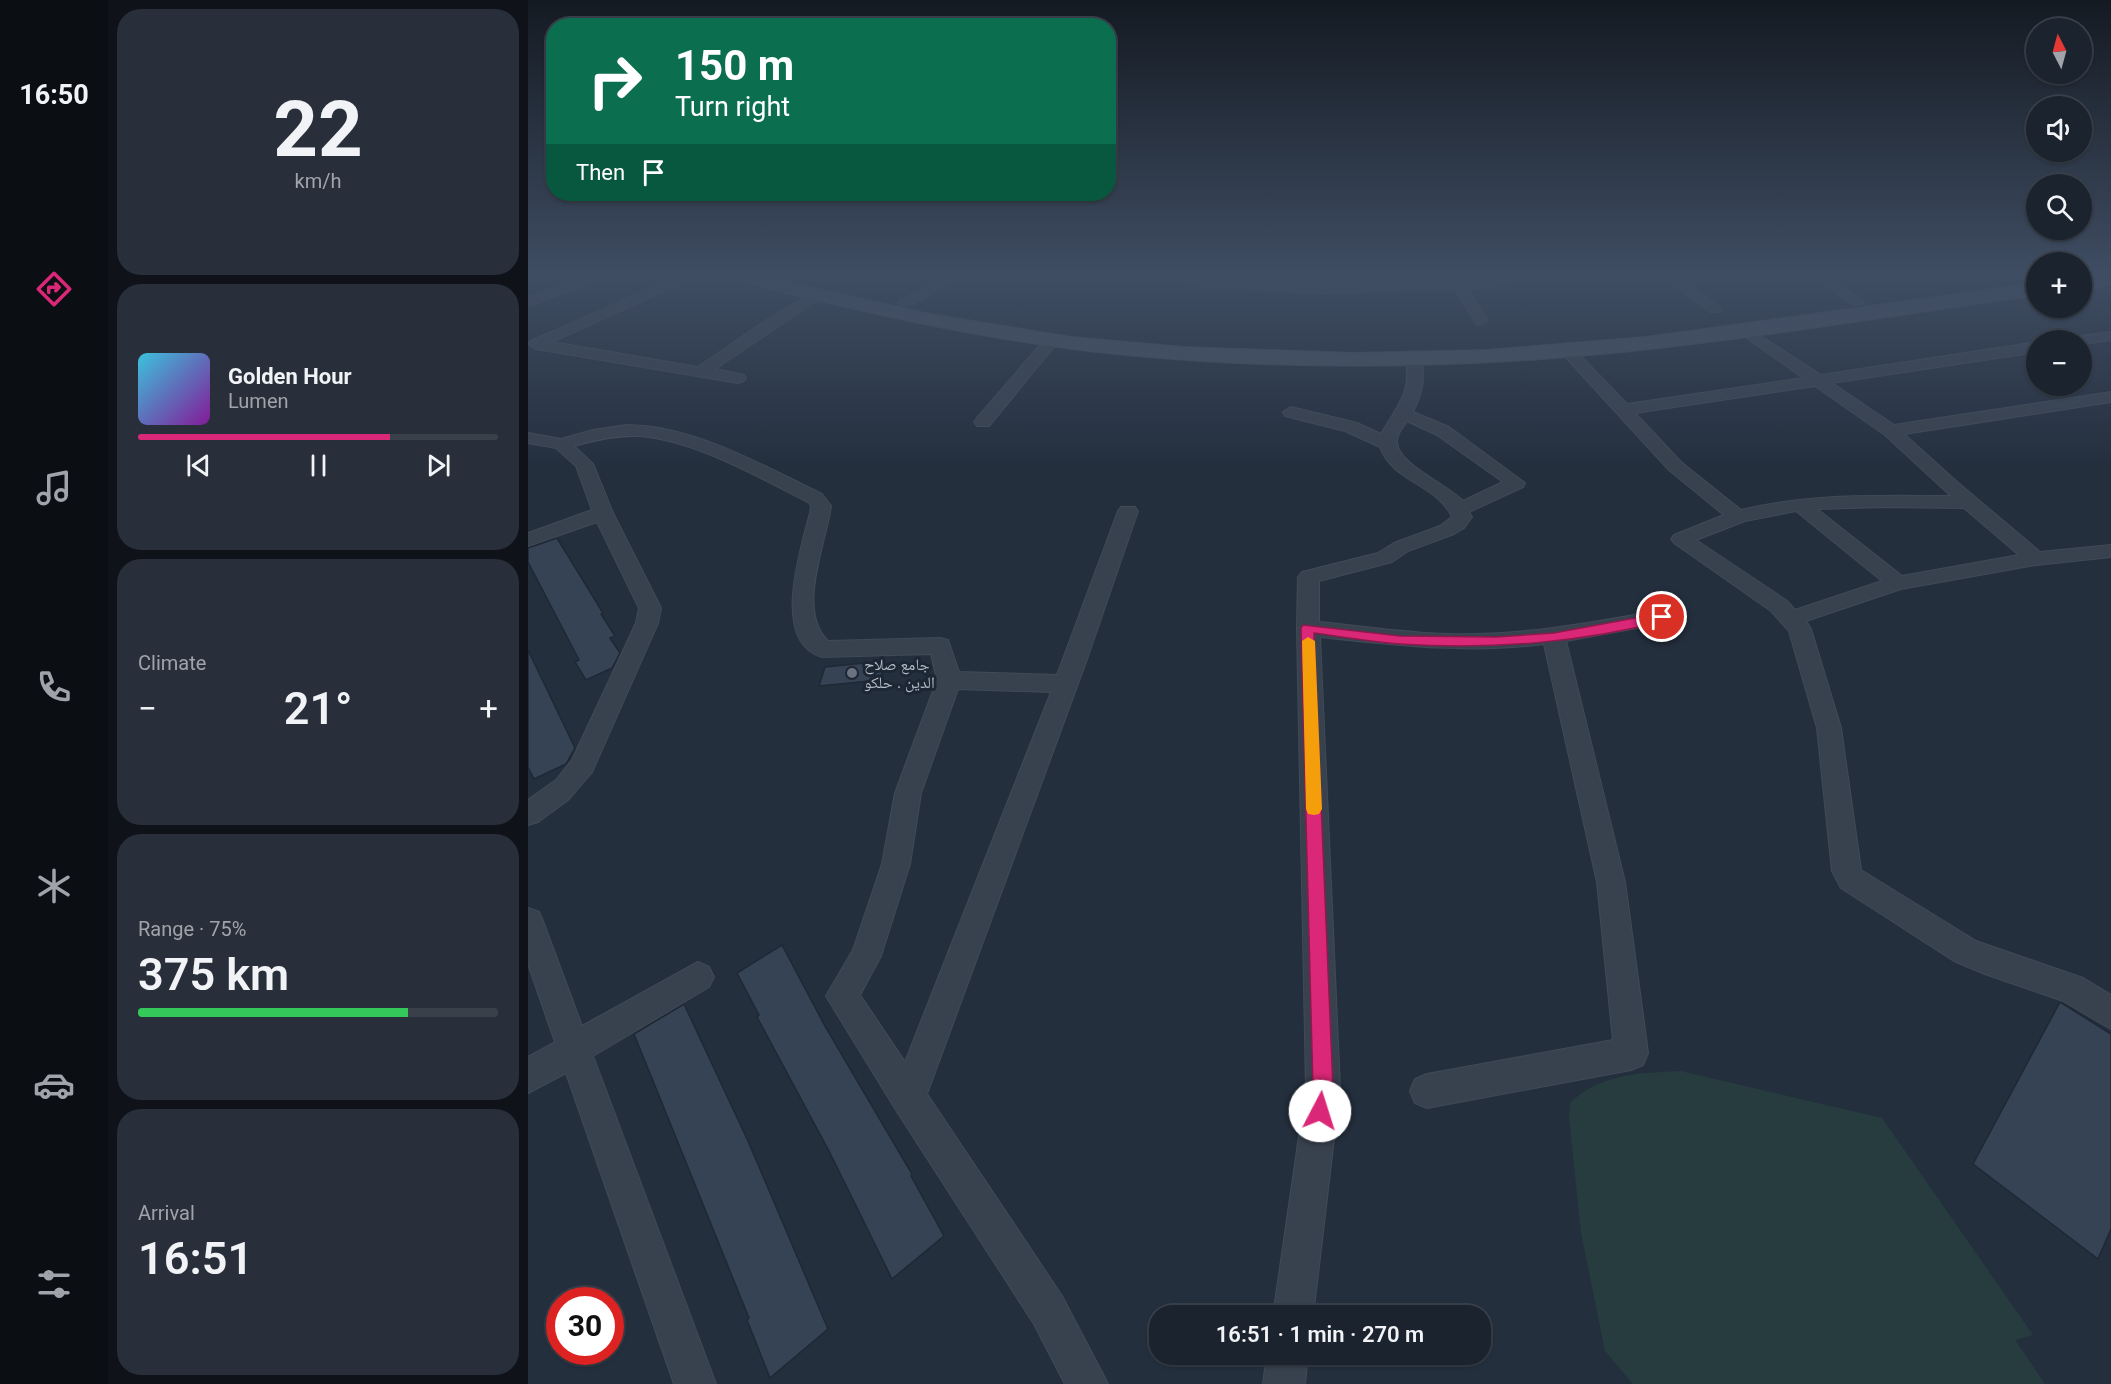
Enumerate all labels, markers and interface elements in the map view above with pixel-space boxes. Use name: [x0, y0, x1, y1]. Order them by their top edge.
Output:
north arrow: [2026, 18, 2092, 84]
map controls: [2026, 18, 2092, 396]
text: 150 m: [675, 41, 794, 90]
icon: right: [576, 42, 654, 120]
text: 16:50: [19, 79, 89, 111]
text: 22: [273, 84, 363, 175]
text: Turn right: [675, 91, 790, 123]
button: sound: [2026, 96, 2092, 162]
icon: arrive: [637, 156, 670, 189]
text: Then: [576, 160, 625, 185]
text: km/h: [295, 169, 341, 193]
button: search: [2026, 174, 2092, 240]
button: +: [2026, 252, 2092, 318]
icon: directions: [33, 268, 75, 310]
button: −: [2026, 330, 2092, 396]
text: Golden Hour: [228, 364, 352, 389]
text: Lumen: [228, 389, 289, 413]
icon: previous: [182, 449, 215, 482]
icon: pause: [302, 449, 335, 482]
icon: next: [422, 449, 455, 482]
icon: music: [33, 467, 75, 509]
pin: [1636, 591, 1687, 642]
icon: arrive: [1645, 600, 1678, 633]
text: Climate: [138, 651, 206, 675]
place label: جامع صلاح الدين . حلكو: [864, 655, 935, 693]
icon: phone: [33, 666, 75, 708]
marker: جامع صلاح الدين . حلكو: [845, 666, 859, 680]
text: 21°: [284, 682, 352, 735]
text: −: [138, 689, 157, 728]
text: +: [479, 689, 498, 728]
icon: climate: [33, 865, 75, 907]
text: Range · 75%: [138, 917, 246, 941]
text: 375 km: [138, 948, 289, 1001]
icon: car: [33, 1064, 75, 1106]
position arrow: [1288, 1079, 1352, 1143]
text: Arrival: [138, 1201, 195, 1225]
text: 16:51: [138, 1232, 253, 1285]
icon: filters: [33, 1263, 75, 1305]
speed limit sign: 30: [546, 1287, 624, 1365]
text: 16:51 · 1 min · 270 m: [1216, 1322, 1424, 1347]

